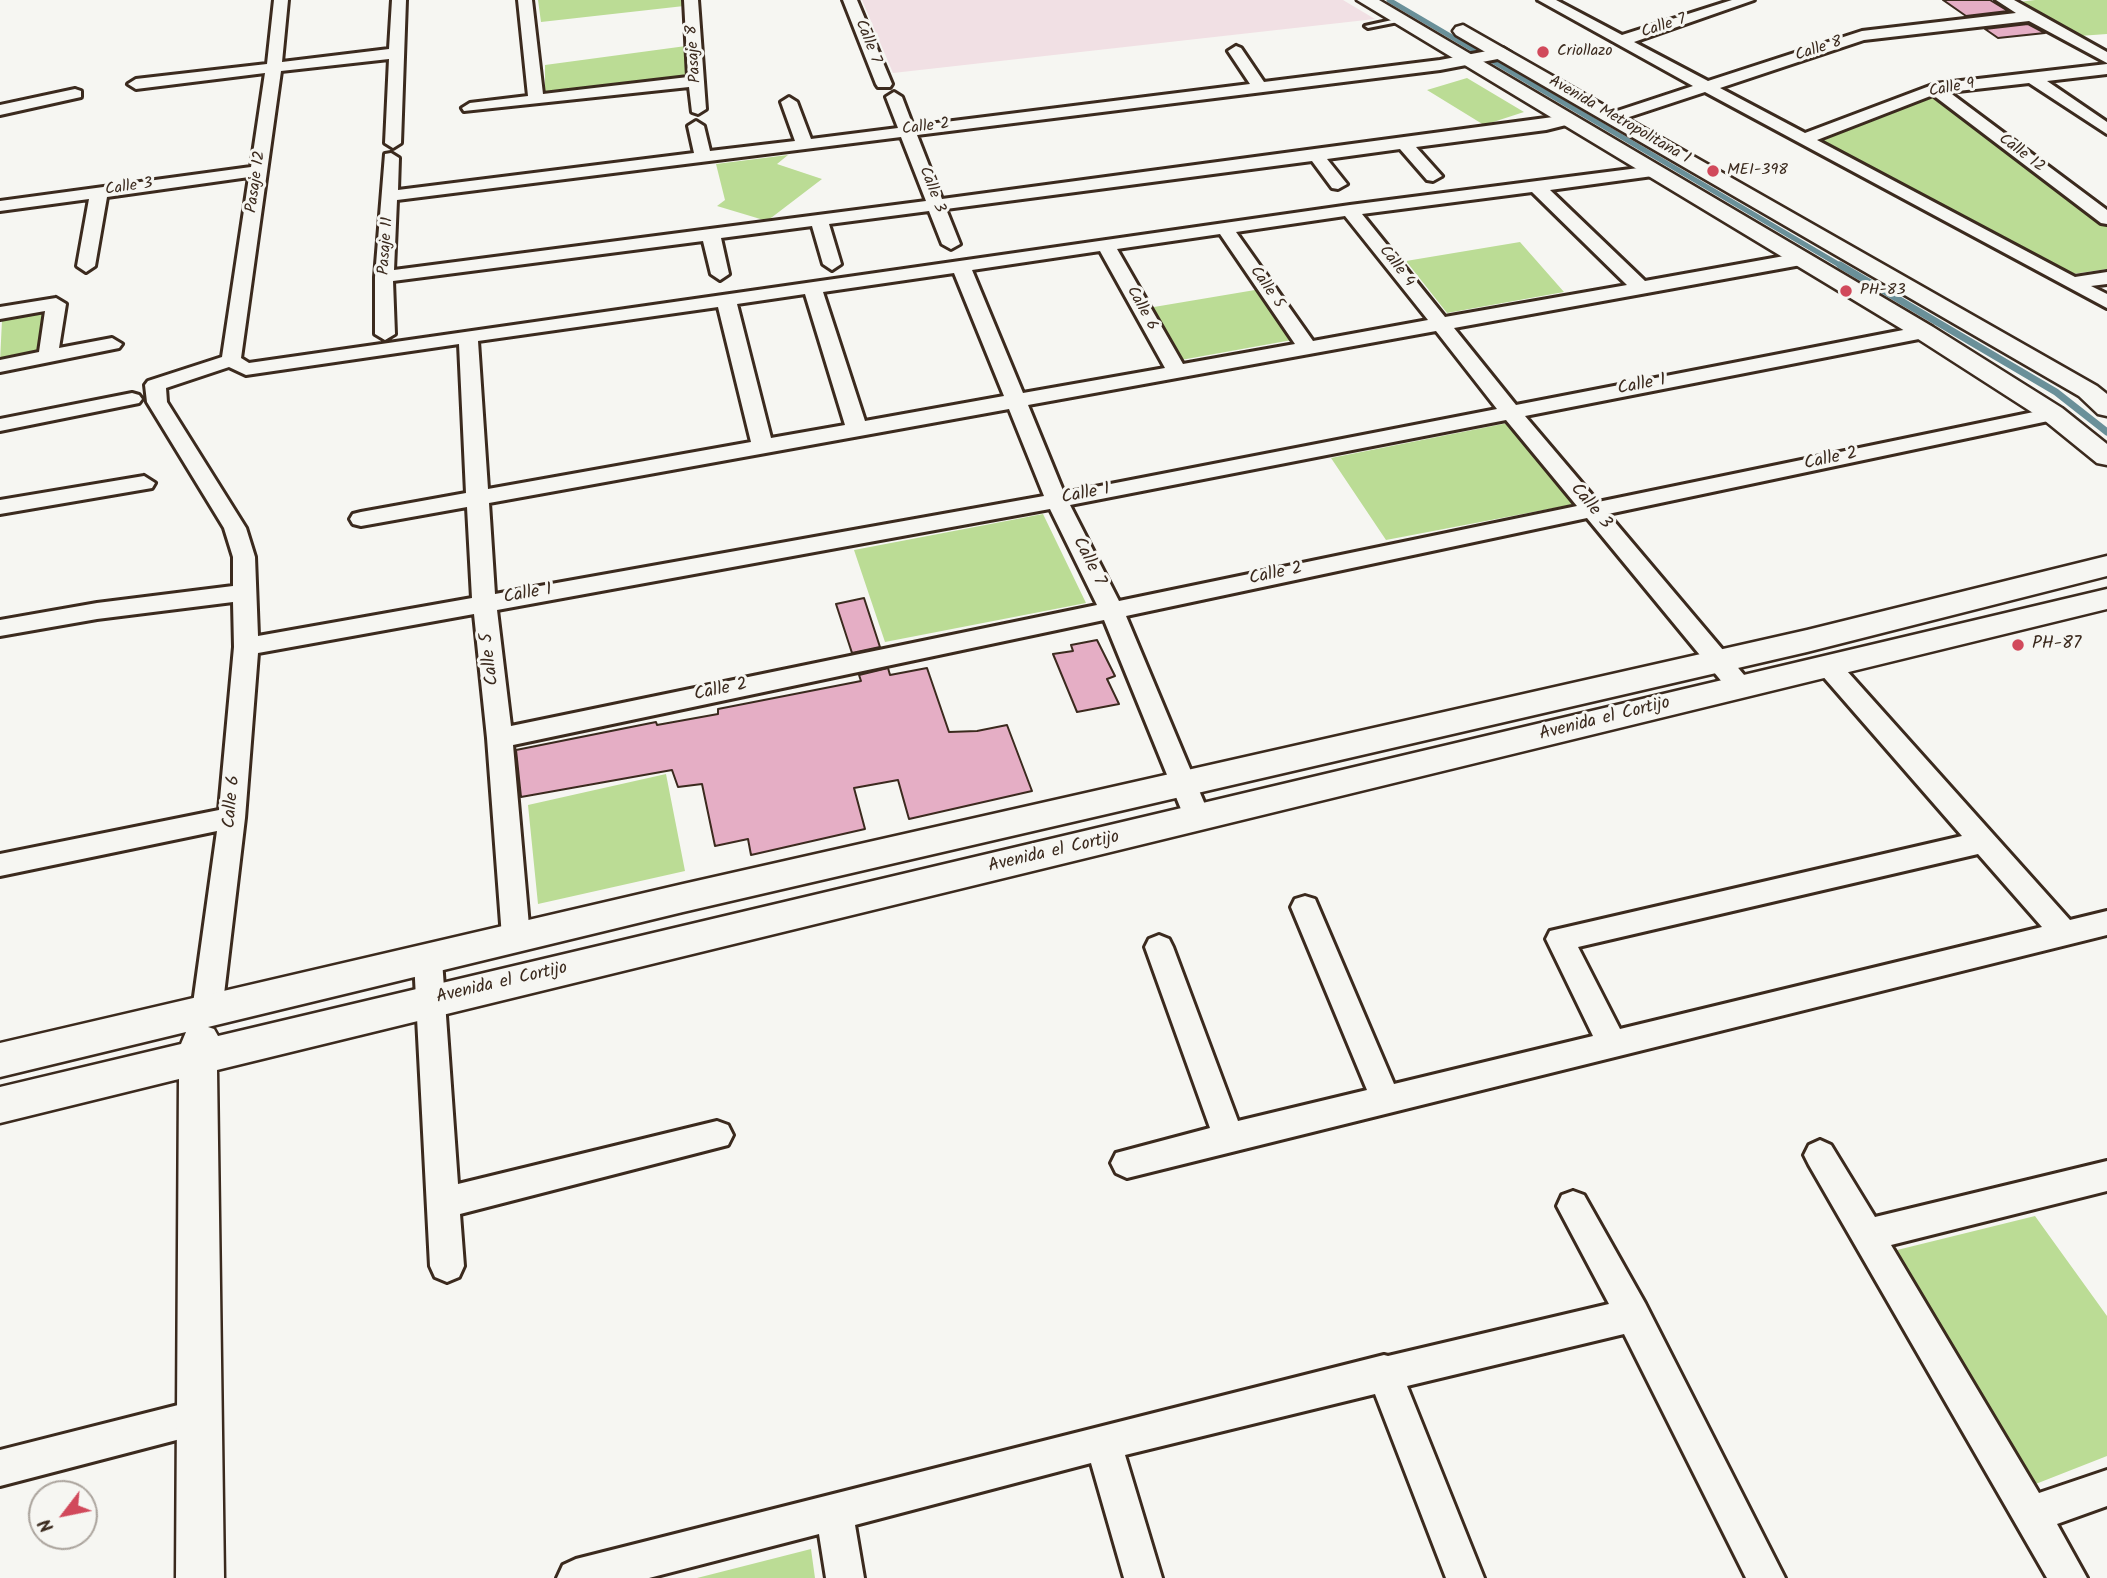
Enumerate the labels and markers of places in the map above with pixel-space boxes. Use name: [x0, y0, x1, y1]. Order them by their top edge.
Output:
place label: Criollazo: [1557, 42, 1613, 62]
marker: Criollazo: [1535, 44, 1551, 60]
place label: MEI-398: [1727, 161, 1788, 181]
marker: MEI-398: [1705, 163, 1721, 179]
place label: PH-83: [1860, 281, 1906, 301]
marker: PH-83: [1838, 283, 1854, 299]
place label: PH-87: [2032, 634, 2081, 656]
marker: PH-87: [2010, 637, 2026, 653]

